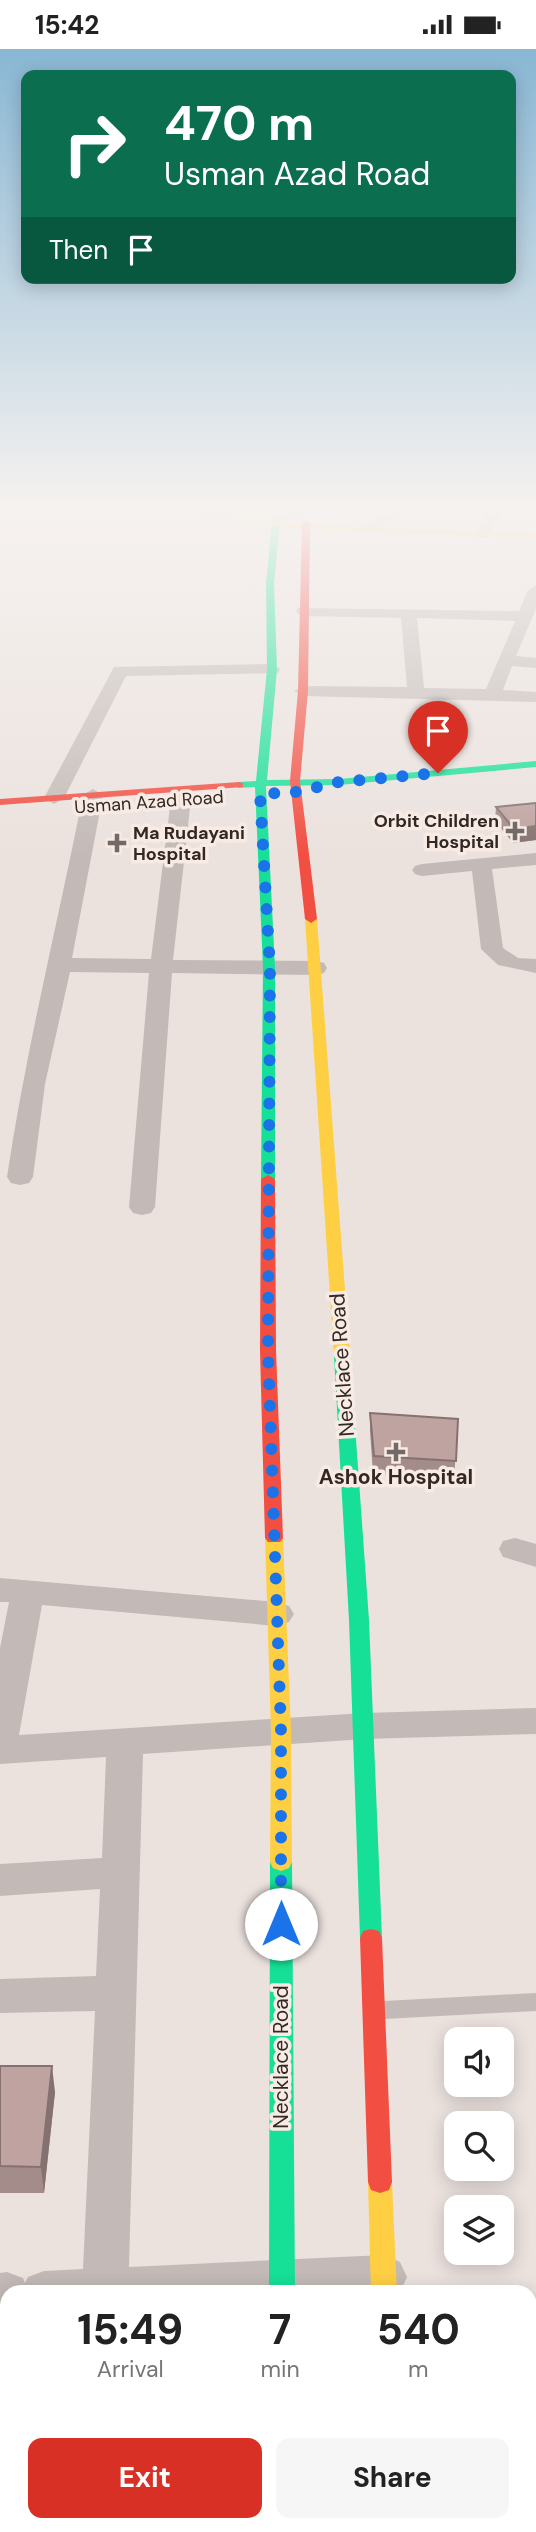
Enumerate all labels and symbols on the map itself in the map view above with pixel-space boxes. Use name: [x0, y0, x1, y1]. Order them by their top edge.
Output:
pin: [408, 701, 468, 773]
street label: Usman Azad Road: [73, 785, 225, 819]
place label: Orbit Children Hospital: [374, 809, 499, 854]
place label: Ma Rudayani Hospital: [133, 821, 245, 866]
marker: Orbit Children Hospital: [505, 821, 525, 841]
marker: Ma Rudayani Hospital: [107, 833, 127, 853]
street label: Necklace Road: [323, 1292, 361, 1438]
marker: Ashok Hospital: [386, 1442, 406, 1462]
place label: Ashok Hospital: [319, 1463, 473, 1491]
position arrow: [244, 1887, 318, 1961]
street label: Necklace Road: [267, 1985, 295, 2129]

